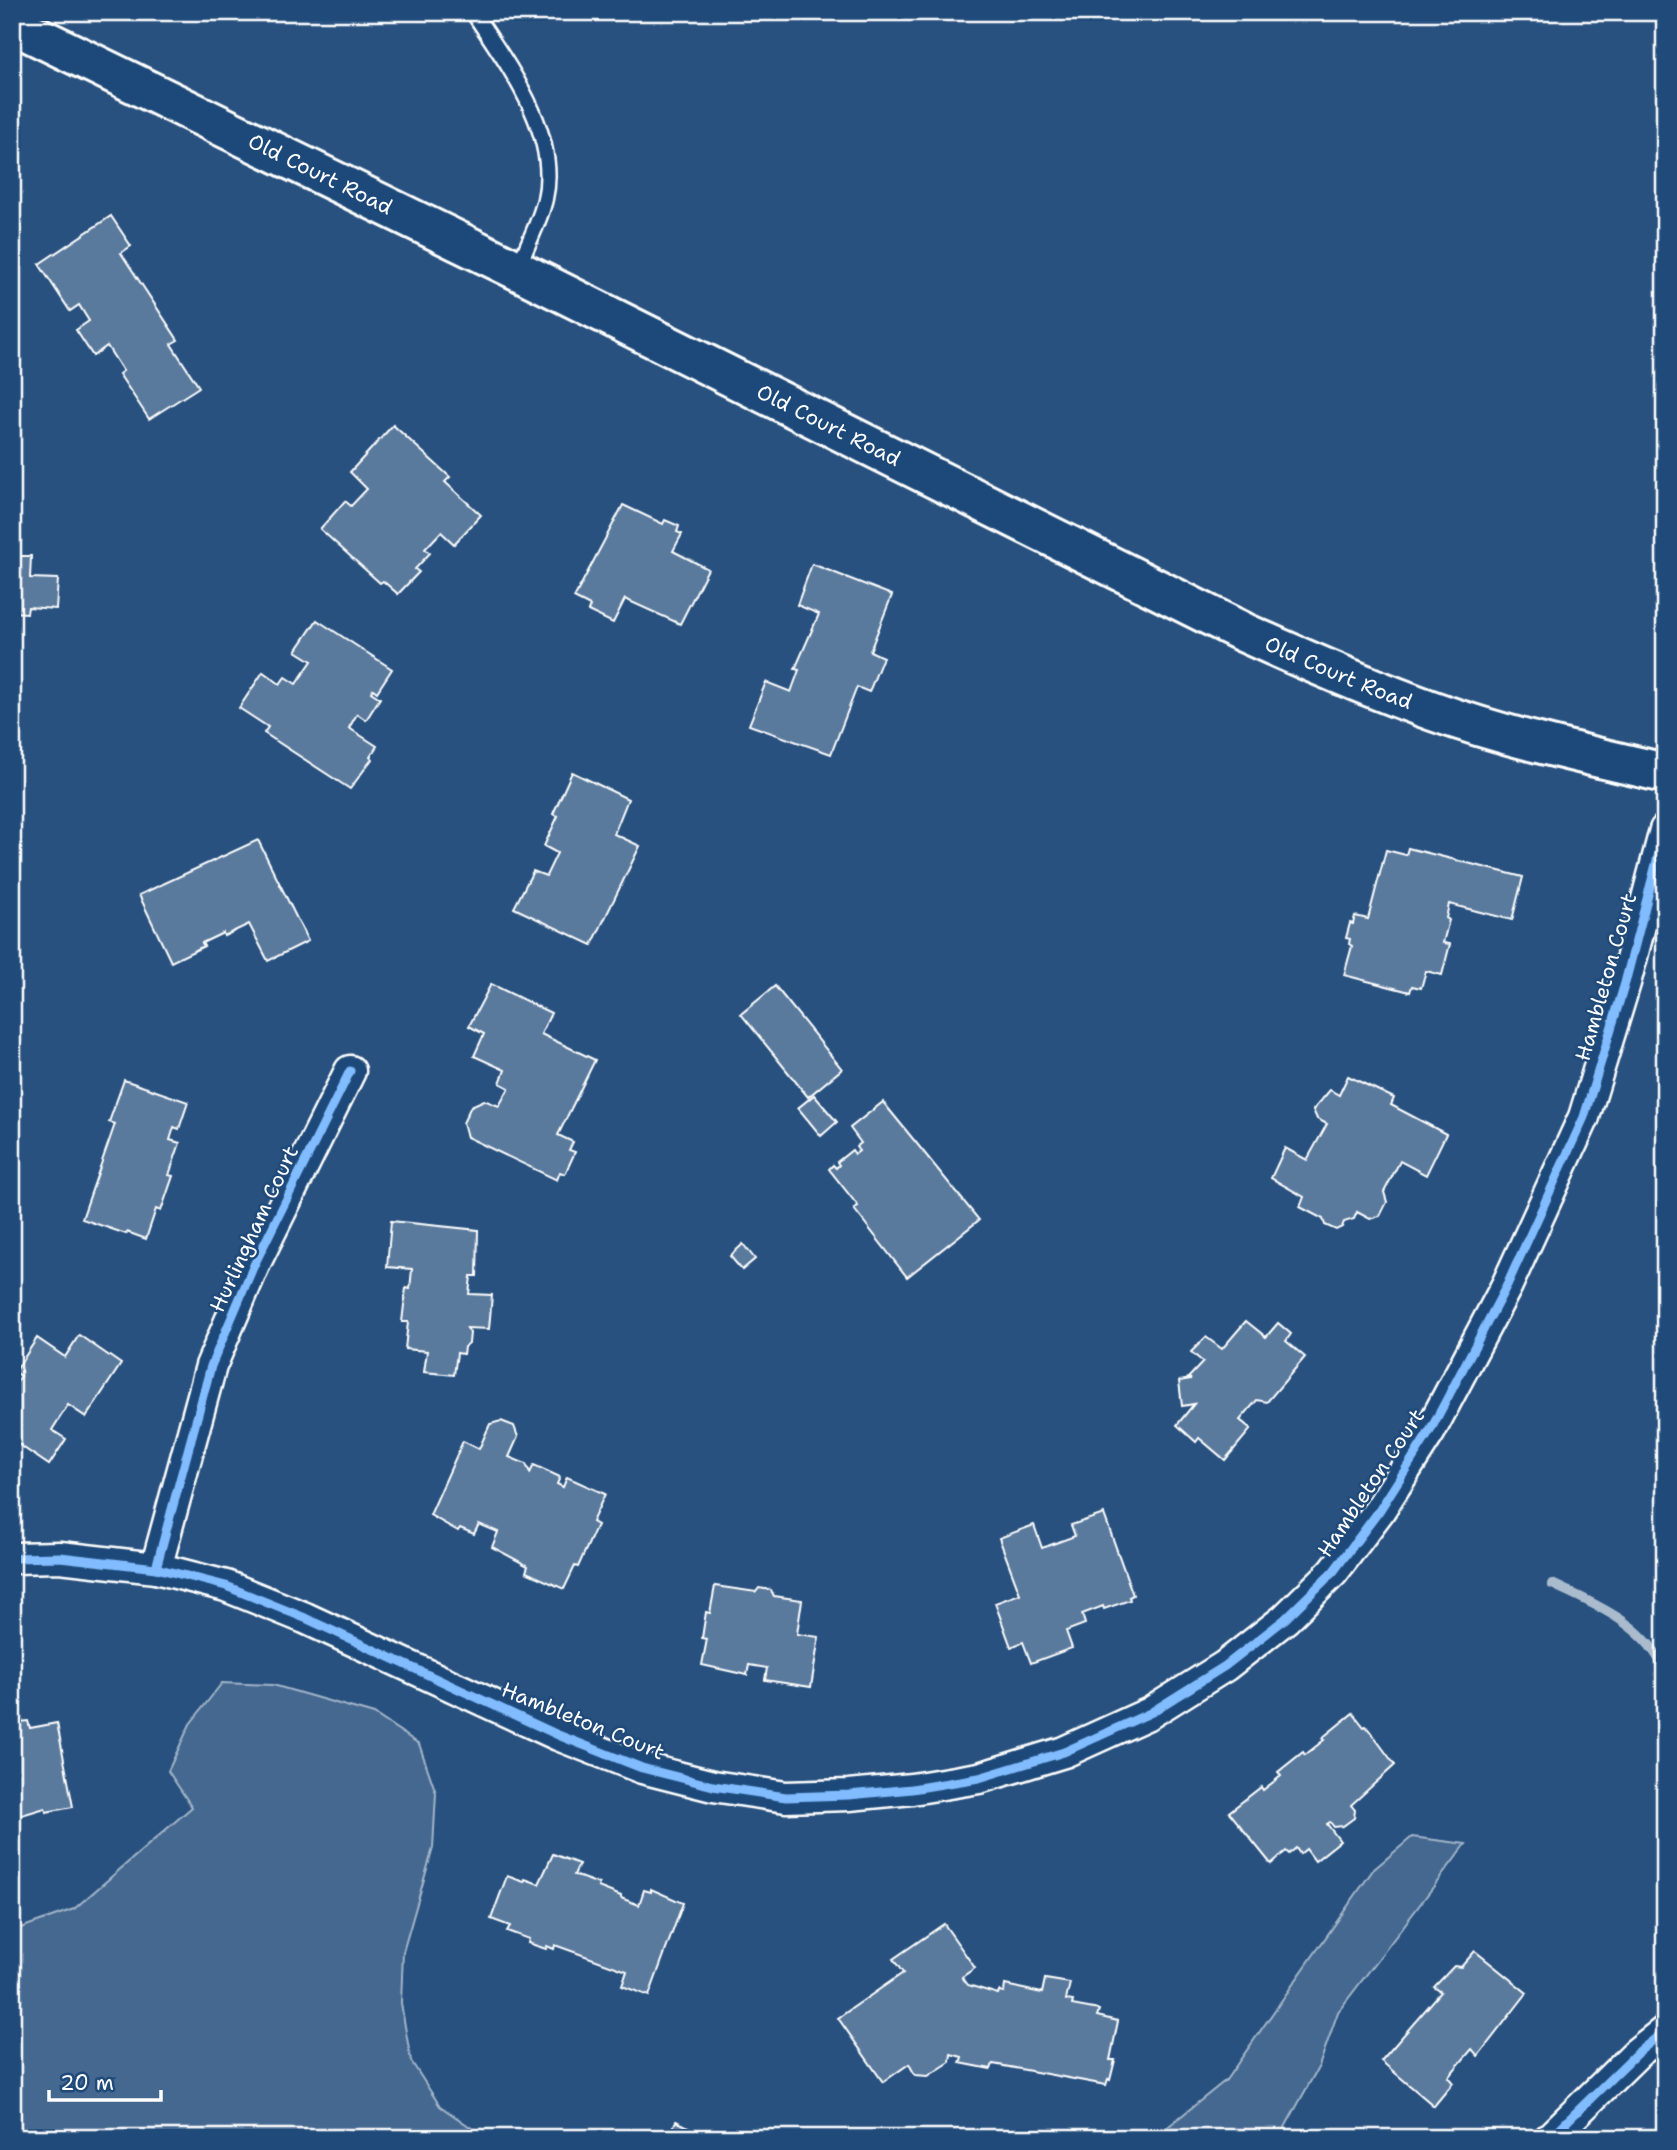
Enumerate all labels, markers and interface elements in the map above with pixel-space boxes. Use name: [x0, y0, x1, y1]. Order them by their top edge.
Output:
street label: Old Court Road: [243, 127, 397, 221]
street label: Old Court Road: [752, 378, 905, 473]
street label: Old Court Road: [1260, 630, 1416, 716]
street label: Hambleton Court: [1569, 890, 1643, 1064]
street label: Hurlingham Court: [203, 1141, 305, 1317]
street label: Hambleton Court: [1311, 1403, 1431, 1563]
street label: Hambleton Court: [497, 1676, 669, 1766]
scale bar: [49, 2059, 161, 2103]
text: 20 m: [60, 2069, 114, 2097]

